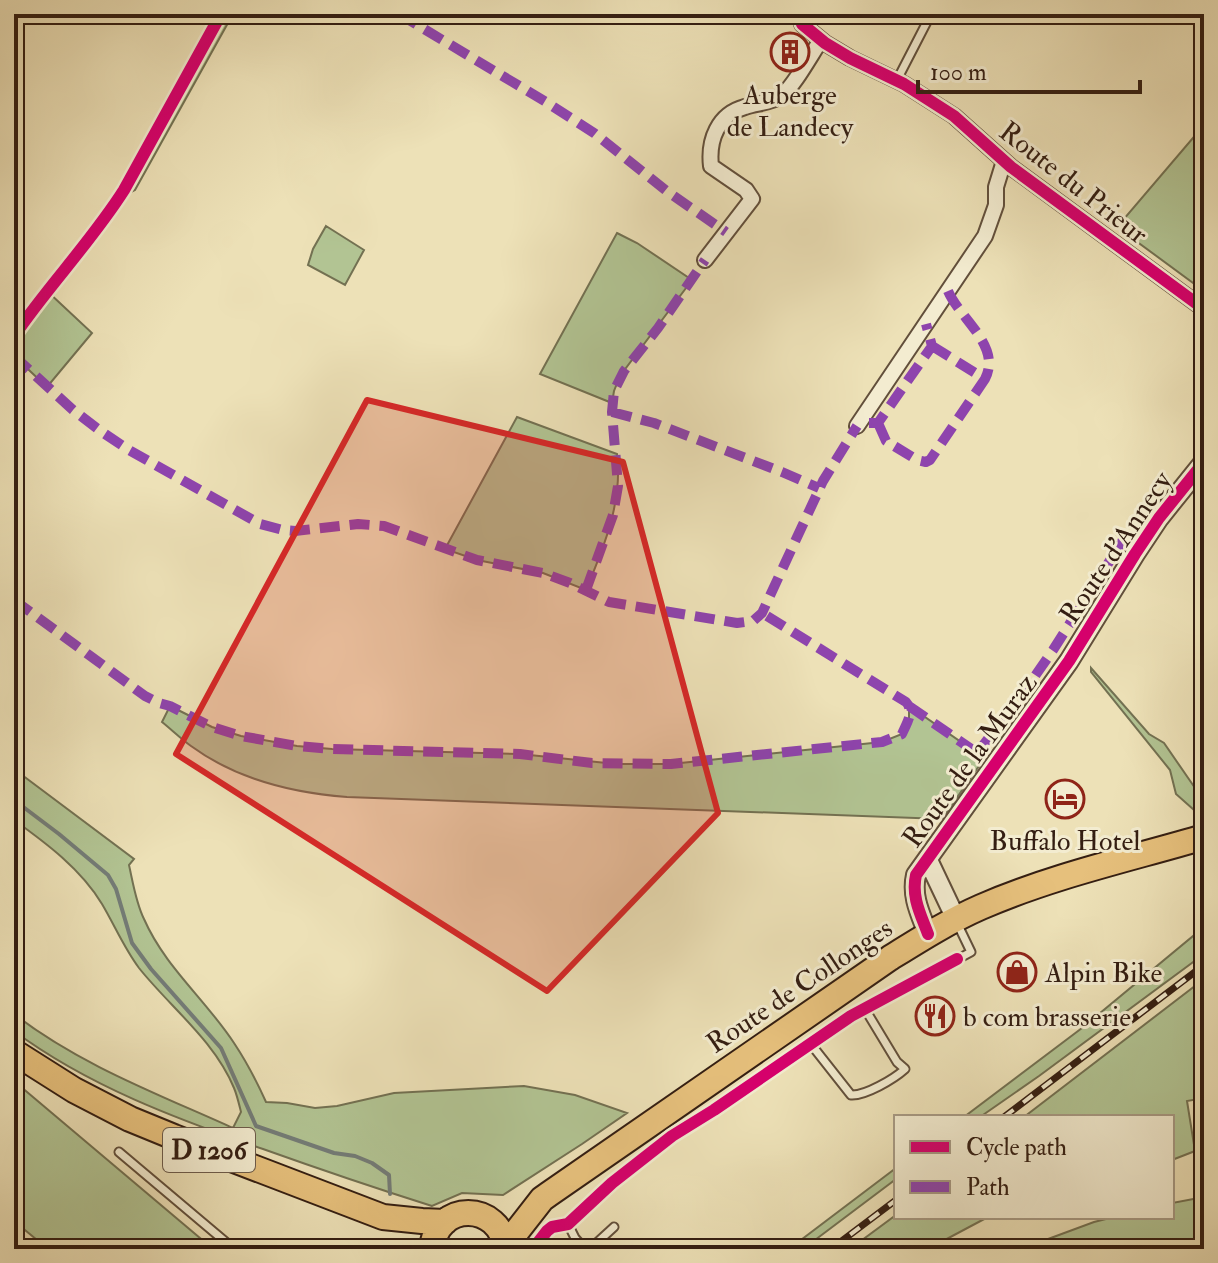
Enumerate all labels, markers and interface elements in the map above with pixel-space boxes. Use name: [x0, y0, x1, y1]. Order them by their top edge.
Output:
building icon: Auberge de Landecy: [769, 31, 811, 73]
scale bar: [918, 44, 1140, 94]
text: 100 m: [930, 57, 987, 88]
place label: Auberge de Landecy: [727, 78, 854, 145]
street label: Route du Prieur: [992, 114, 1155, 252]
street label: Route d'Annecy: [1052, 464, 1180, 631]
street label: Route de la Muraz: [895, 667, 1045, 855]
hotel icon: Buffalo Hotel: [1044, 778, 1086, 820]
place label: Buffalo Hotel: [990, 824, 1140, 859]
street label: Route de Collonges: [700, 911, 899, 1061]
shop icon: Alpin Bike: [996, 951, 1038, 993]
place label: Alpin Bike: [1044, 956, 1162, 991]
restaurant icon: b com brasserie: [914, 995, 956, 1037]
place label: b com brasserie: [963, 1000, 1131, 1035]
legend: [894, 1115, 1174, 1219]
road number: D 1206: [163, 1128, 255, 1172]
text: Cycle path: [966, 1132, 1067, 1163]
text: Path: [966, 1172, 1010, 1203]

